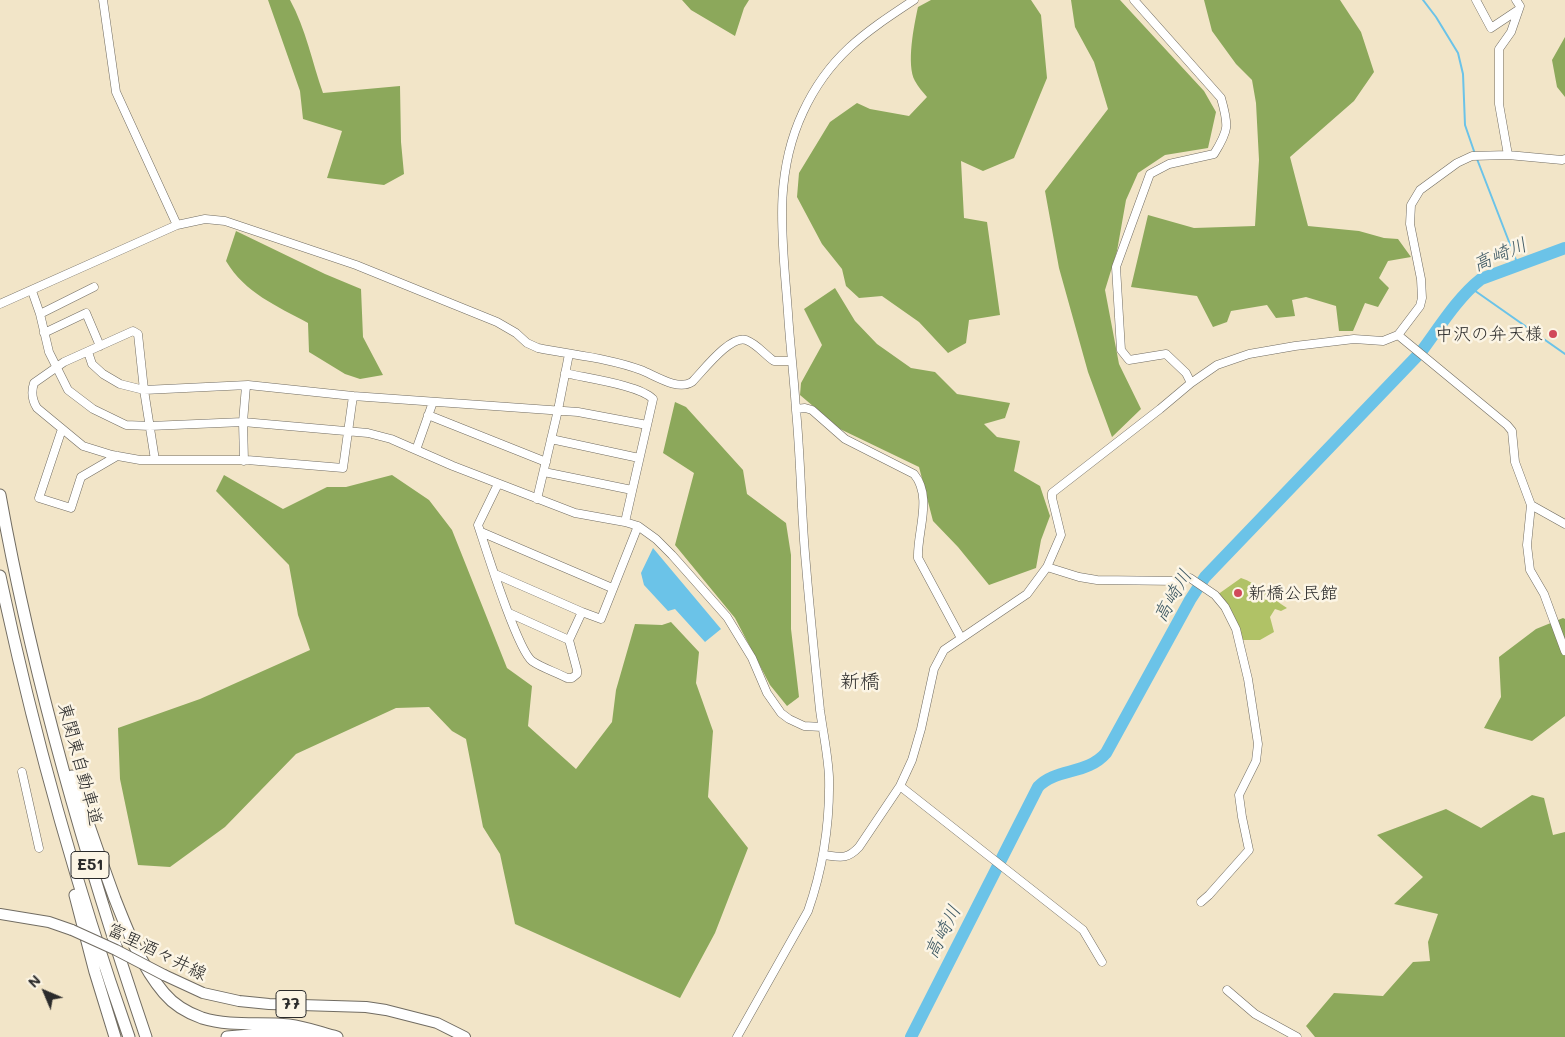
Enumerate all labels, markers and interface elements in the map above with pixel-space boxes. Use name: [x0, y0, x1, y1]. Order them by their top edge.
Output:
water label: 高崎川: [1469, 233, 1531, 277]
place label: 中沢の弁天様: [1435, 323, 1543, 345]
marker: 中沢の弁天様: [1547, 328, 1559, 340]
water label: 高崎川: [1149, 566, 1197, 626]
place label: 新橋公民館: [1248, 582, 1338, 604]
marker: 新橋公民館: [1232, 587, 1244, 599]
district label: 新橋: [840, 670, 880, 694]
street label: 東関東自動車道: [53, 700, 107, 828]
road number: E51: [71, 852, 109, 878]
water label: 高崎川: [920, 901, 966, 963]
street label: 富里酒々井線: [104, 919, 210, 985]
north arrow: [20, 967, 70, 1017]
text: N: [24, 971, 45, 992]
road number: 77: [276, 991, 306, 1018]

